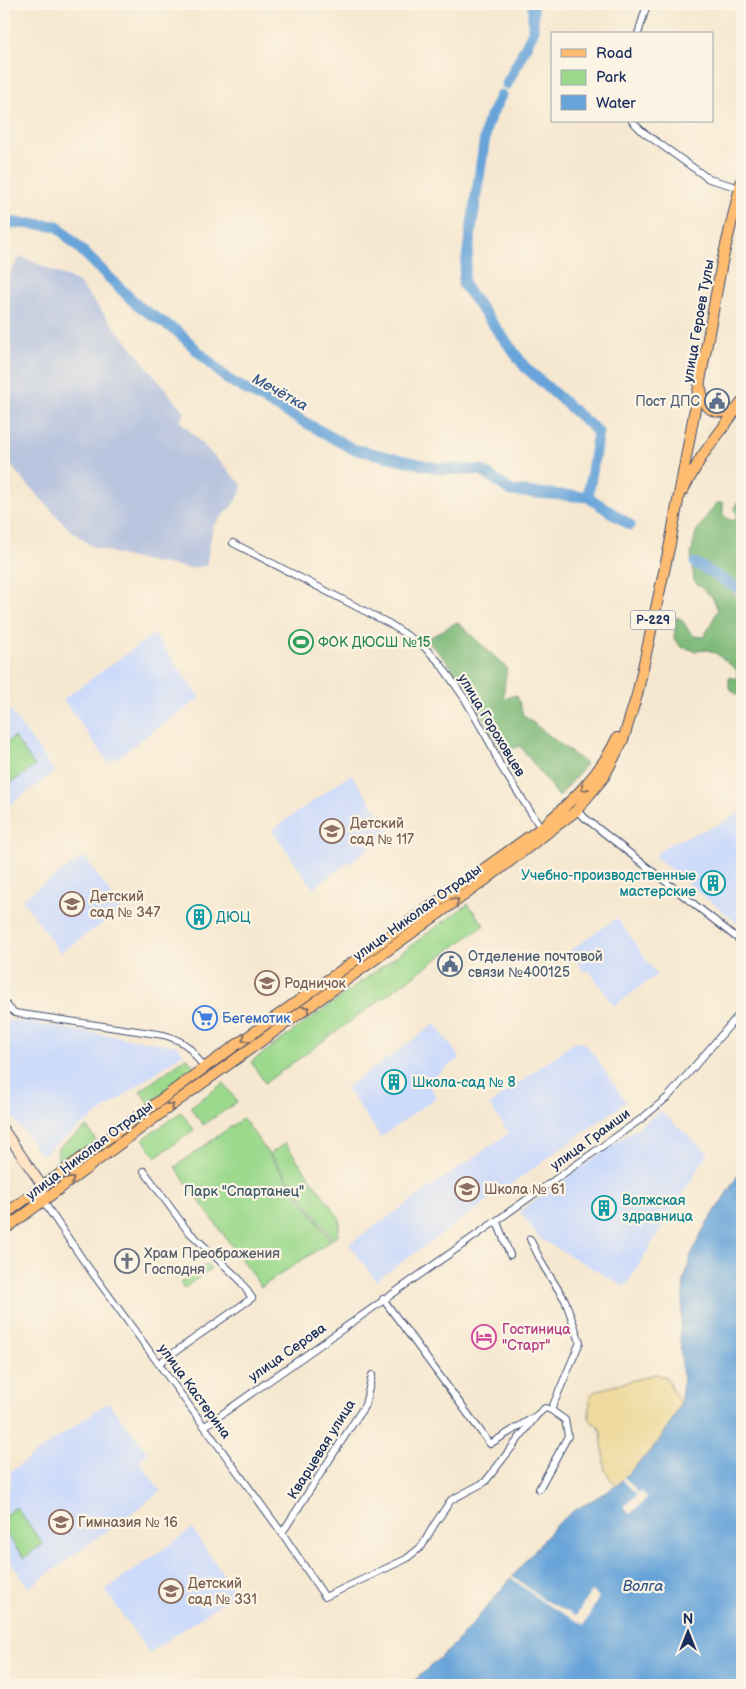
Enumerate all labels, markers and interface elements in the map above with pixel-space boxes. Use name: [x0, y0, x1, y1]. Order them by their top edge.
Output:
legend: [551, 32, 714, 122]
text: Road: [596, 44, 632, 63]
text: Park: [596, 68, 627, 87]
text: Water: [596, 94, 636, 113]
street label: улица Героев Тулы: [679, 258, 718, 384]
water label: Мечётка: [249, 369, 311, 416]
public building icon: Пост ДПС: [704, 388, 730, 414]
place label: Пост ДПС: [635, 393, 701, 410]
road number: Р-229: [630, 610, 676, 630]
sports icon: ФОК ДЮСШ №15: [288, 629, 314, 655]
place label: ФОК ДЮСШ №15: [318, 634, 431, 651]
street label: улица Гороховцев: [454, 671, 529, 780]
one-way arrow: [580, 783, 589, 792]
place label: Детский сад № 117: [350, 815, 414, 848]
school or university icon: Детский сад № 117: [319, 818, 345, 844]
street label: улица Николая Отрады: [350, 860, 485, 965]
place label: Учебно-производственные мастерские: [521, 867, 696, 900]
building icon: Учебно-производственные мастерские: [700, 870, 726, 896]
place label: Детский сад № 347: [90, 888, 160, 921]
school or university icon: Детский сад № 347: [59, 891, 85, 917]
one-way arrow: [450, 898, 460, 907]
building icon: ДЮЦ: [186, 904, 212, 930]
place label: ДЮЦ: [216, 909, 251, 926]
place label: Отделение почтовой связи №400125: [468, 948, 603, 981]
public building icon: Отделение почтовой связи №400125: [437, 951, 463, 977]
school or university icon: Родничок: [254, 970, 280, 996]
place label: Родничок: [284, 975, 347, 992]
supermarket icon: Бегемотик: [192, 1005, 218, 1031]
one-way arrow: [301, 1006, 311, 1015]
place label: Бегемотик: [222, 1010, 291, 1027]
one-way arrow: [241, 1033, 251, 1042]
building icon: Школа-сад № 8: [381, 1069, 407, 1095]
place label: Школа-сад № 8: [412, 1074, 516, 1091]
street label: улица Николая Отрады: [23, 1097, 156, 1204]
one-way arrow: [165, 1103, 175, 1112]
street label: улица Грамши: [547, 1105, 633, 1174]
school or university icon: Школа № 61: [454, 1176, 480, 1202]
one-way arrow: [66, 1177, 75, 1187]
place label: Школа № 61: [484, 1181, 565, 1198]
park label: Парк "Спартанец": [184, 1183, 304, 1200]
place label: Волжская здравница: [622, 1192, 694, 1225]
building icon: Волжская здравница: [591, 1195, 617, 1221]
place label: Храм Преображения Господня: [144, 1245, 280, 1278]
church icon: Храм Преображения Господня: [114, 1248, 140, 1274]
street label: улица Серова: [245, 1319, 330, 1385]
place label: Гостиница "Старт": [502, 1321, 571, 1354]
hotel icon: Гостиница "Старт": [471, 1324, 497, 1350]
street label: улица Кастерина: [155, 1341, 235, 1443]
street label: Кварцевая улица: [284, 1396, 359, 1502]
school or university icon: Гимназия № 16: [48, 1509, 74, 1535]
place label: Гимназия № 16: [78, 1514, 178, 1531]
place label: Детский сад № 331: [188, 1575, 257, 1608]
water label: Волга: [623, 1577, 663, 1596]
school or university icon: Детский сад № 331: [158, 1578, 184, 1604]
north arrow: [664, 1606, 714, 1656]
text: N: [683, 1611, 693, 1628]

